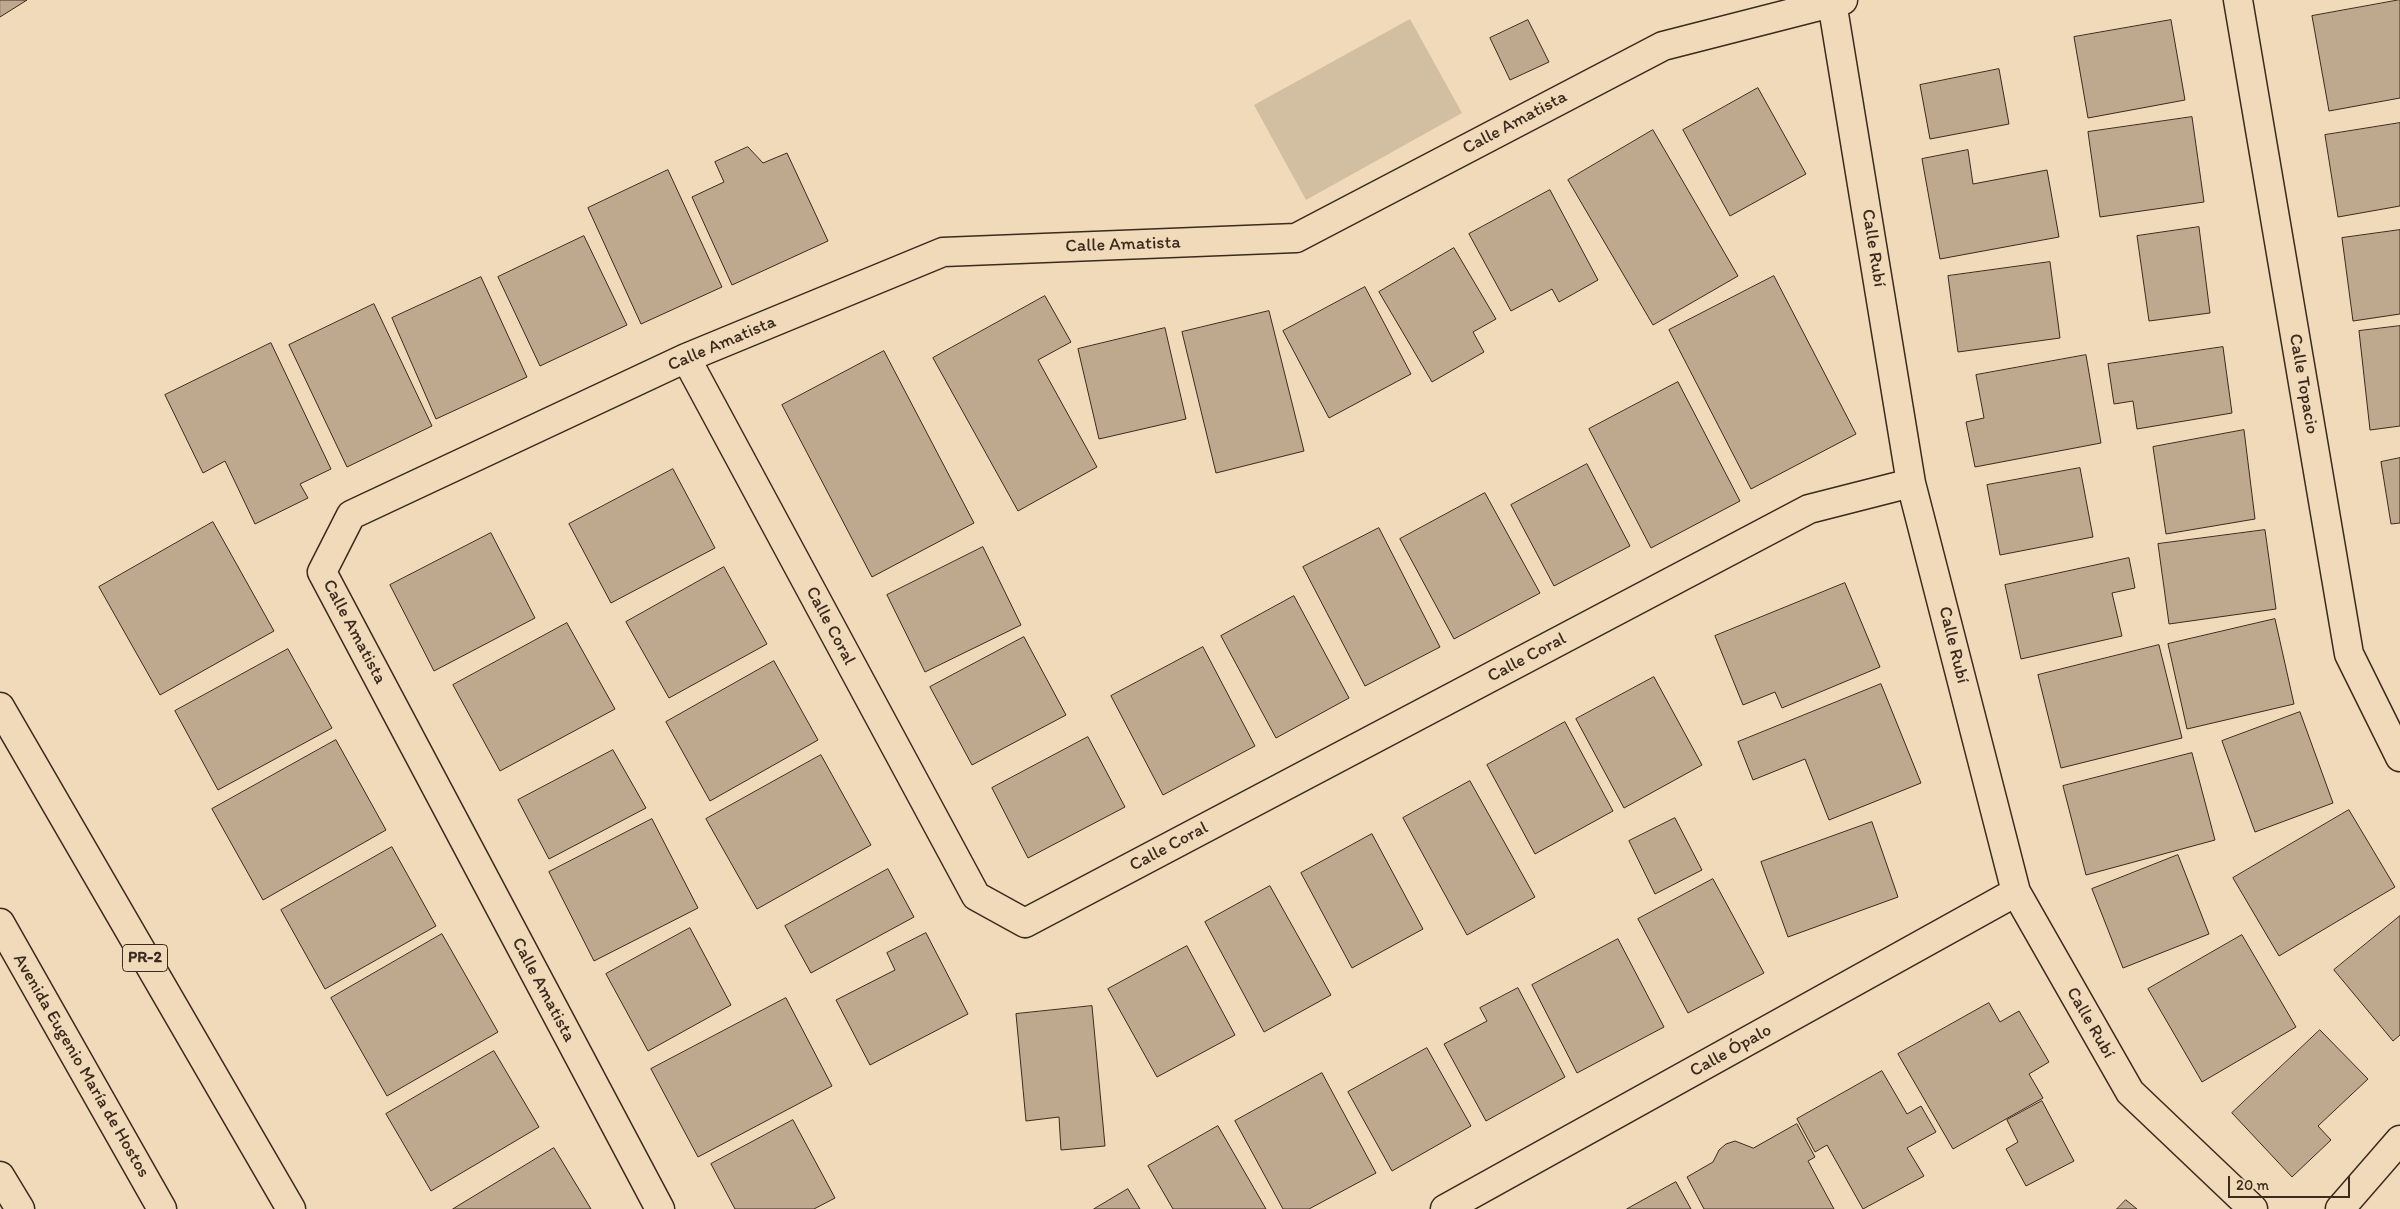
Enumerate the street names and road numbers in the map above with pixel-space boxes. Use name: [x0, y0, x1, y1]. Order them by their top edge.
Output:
street label: Calle Amatista: [1459, 86, 1571, 160]
street label: Calle Rubí: [1856, 208, 1890, 288]
street label: Calle Amatista: [1065, 232, 1181, 258]
street label: Calle Amatista: [665, 312, 779, 376]
street label: Calle Topacio: [2284, 332, 2322, 436]
street label: Calle Amatista: [317, 576, 391, 688]
street label: Calle Coral: [800, 583, 860, 669]
street label: Calle Rubí: [1933, 604, 1973, 686]
street label: Calle Coral: [1484, 628, 1570, 688]
street label: Calle Coral: [1126, 817, 1212, 877]
street label: Calle Amatista: [506, 934, 580, 1046]
road number: PR-2: [122, 944, 168, 971]
street label: Avenida Eugenio María de Hostos: [8, 950, 154, 1182]
street label: Calle Rubí: [2061, 984, 2119, 1062]
street label: Calle Ópalo: [1686, 1020, 1776, 1082]

